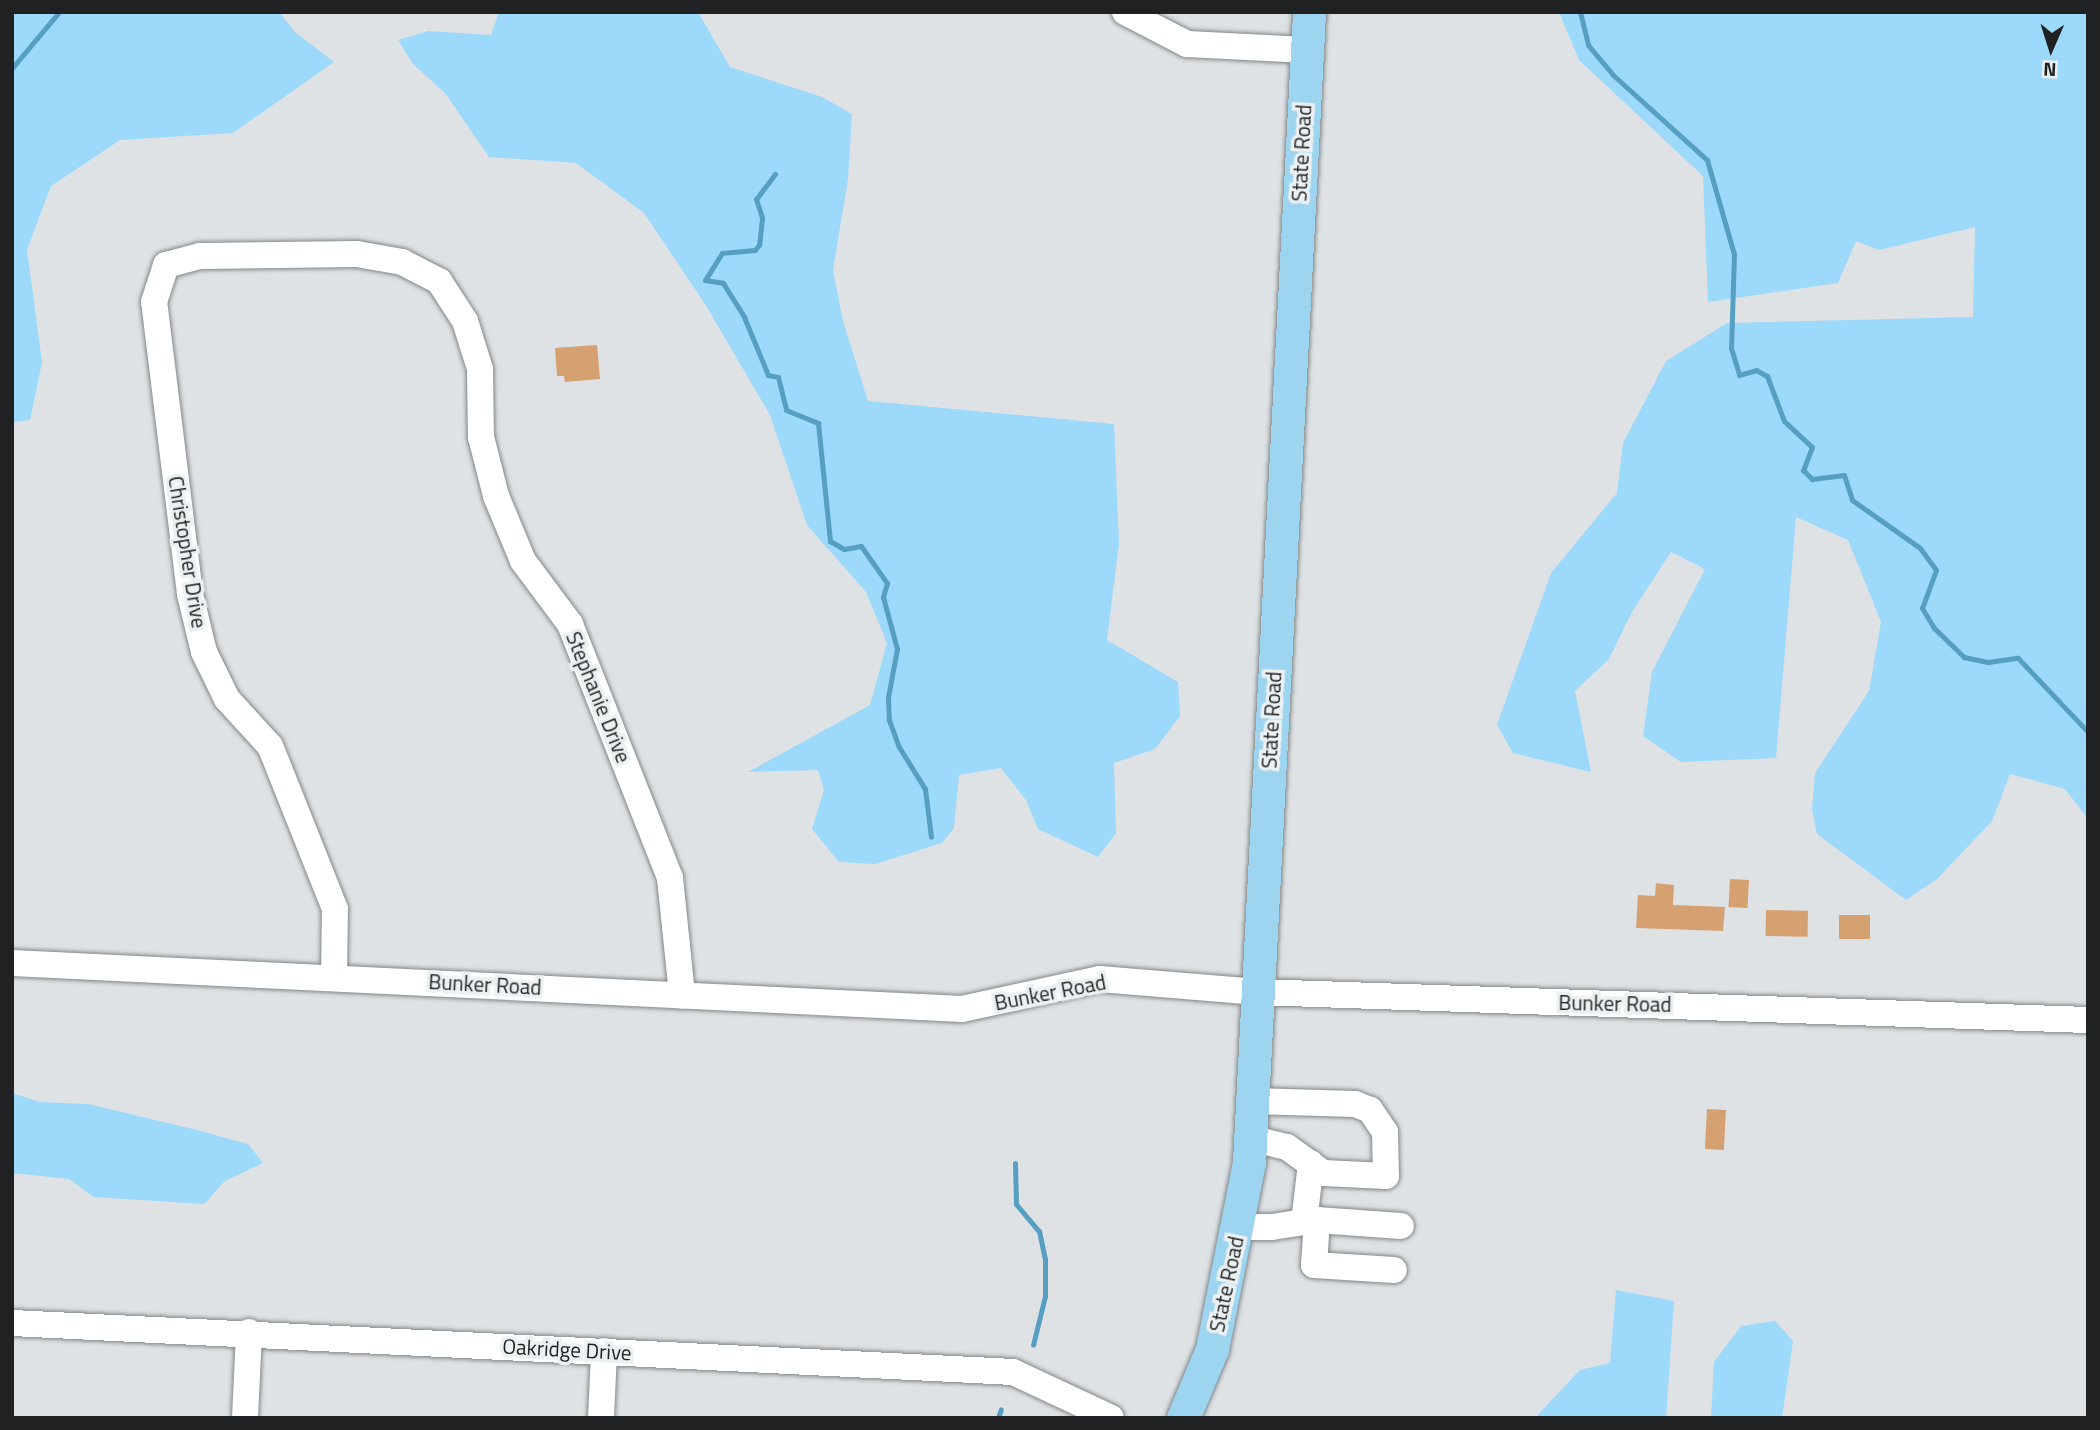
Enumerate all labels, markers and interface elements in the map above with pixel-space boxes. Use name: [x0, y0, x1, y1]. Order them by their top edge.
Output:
north arrow: [2016, 14, 2086, 84]
text: N: [2043, 56, 2057, 85]
street label: State Road: [1286, 104, 1316, 202]
street label: Christopher Drive: [164, 474, 212, 630]
street label: Stephanie Drive: [561, 628, 637, 766]
street label: State Road: [1256, 671, 1286, 769]
street label: Bunker Road: [428, 968, 542, 1000]
street label: Bunker Road: [992, 969, 1108, 1015]
street label: Bunker Road: [1558, 989, 1672, 1017]
street label: State Road: [1204, 1234, 1248, 1334]
street label: Oakridge Drive: [502, 1333, 632, 1365]

